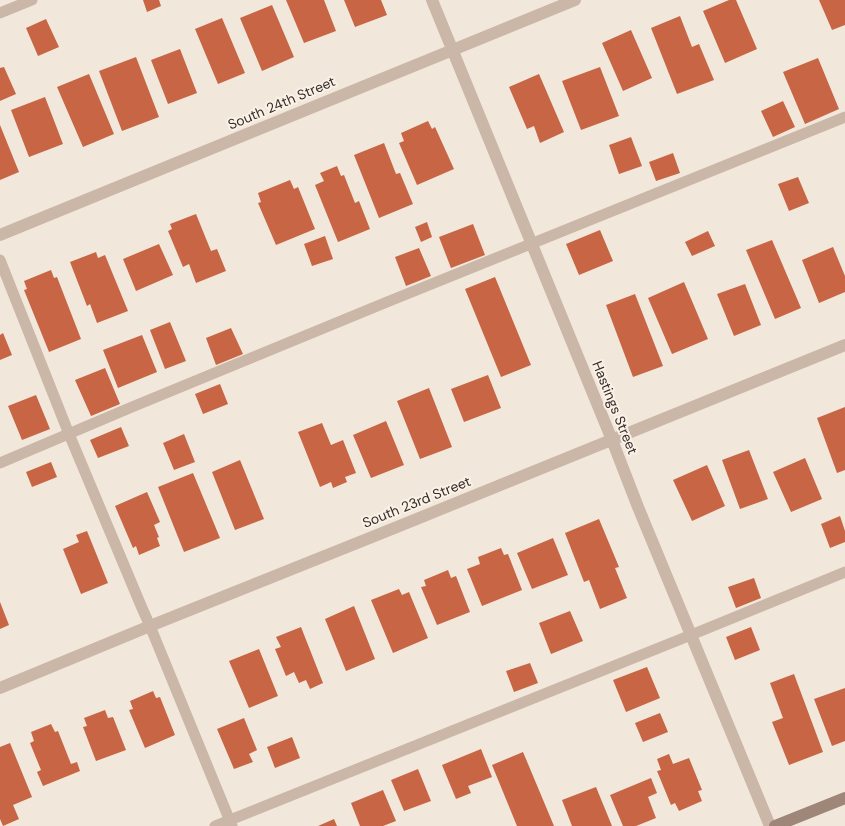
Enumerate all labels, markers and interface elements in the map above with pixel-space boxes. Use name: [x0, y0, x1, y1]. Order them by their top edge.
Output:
street label: South 24th Street: [226, 74, 338, 134]
street label: Hastings Street: [588, 359, 640, 457]
street label: South 23rd Street: [360, 474, 474, 532]

